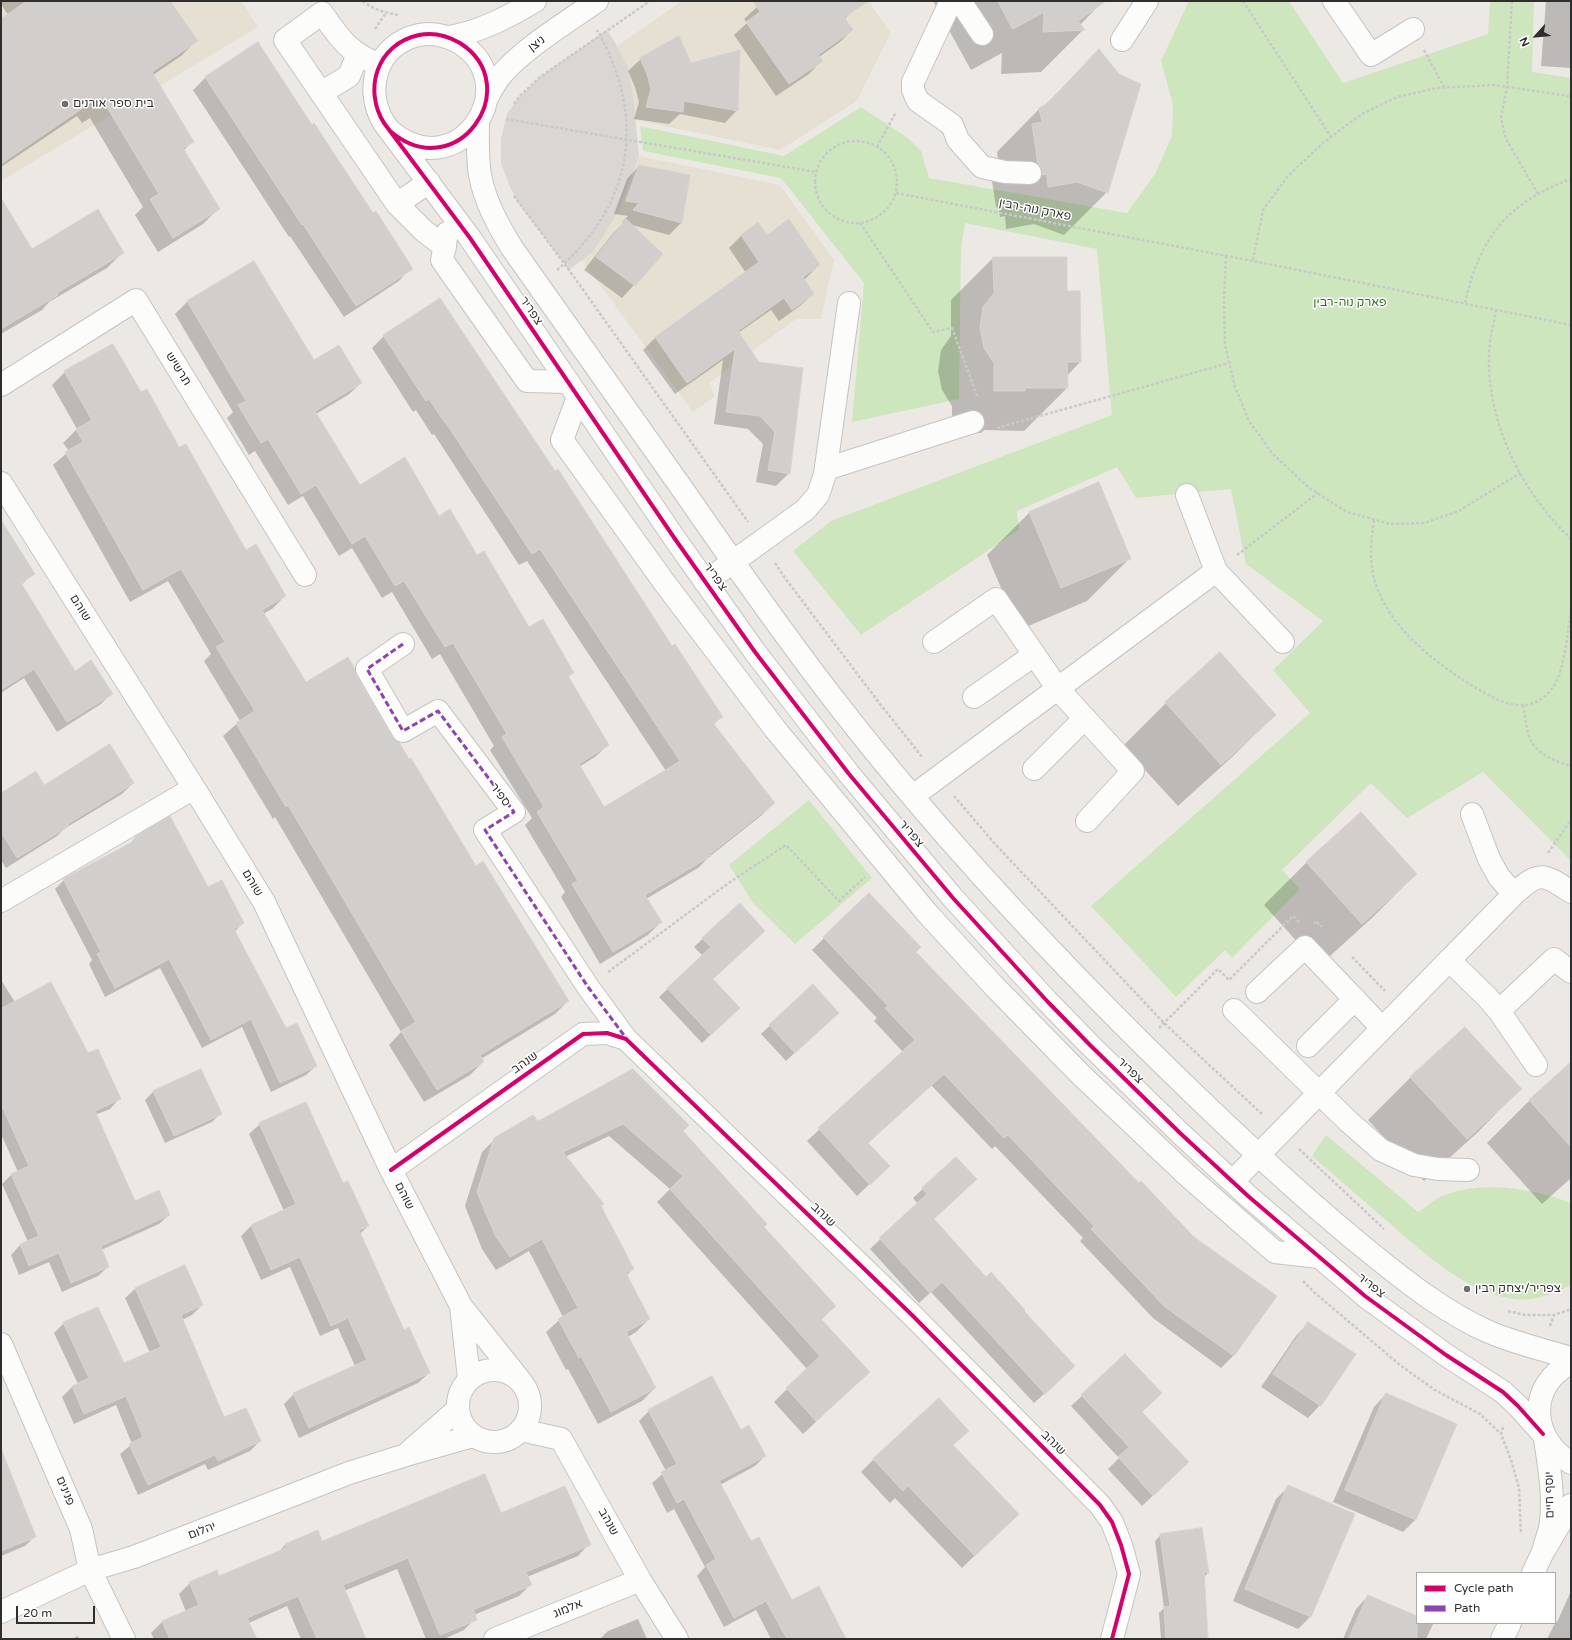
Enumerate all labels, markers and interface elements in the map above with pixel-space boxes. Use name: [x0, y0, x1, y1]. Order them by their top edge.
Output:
north arrow: [1516, 16, 1556, 56]
street label: ניצן: [526, 33, 548, 55]
text: N: [1517, 35, 1533, 49]
place label: בית ספר אורנים: [73, 97, 154, 111]
marker: בית ספר אורנים: [60, 99, 70, 109]
street label: פארק נוה-רבין: [998, 196, 1072, 224]
street label: צפריר: [516, 294, 546, 328]
park label: פארק נוה-רבין: [1313, 296, 1387, 310]
street label: תרשיש: [162, 350, 194, 388]
street label: צפריר: [700, 560, 730, 594]
street label: שוהם: [66, 592, 94, 624]
street label: ספיר: [487, 781, 513, 809]
street label: צפריר: [895, 817, 927, 851]
street label: שוהם: [238, 867, 266, 899]
street label: שנהב: [509, 1049, 541, 1077]
street label: צפריר: [1114, 1055, 1146, 1087]
street label: שוהם: [391, 1180, 417, 1212]
street label: שנהב: [807, 1200, 839, 1230]
street label: צפריר: [1354, 1271, 1388, 1301]
place label: צפריר/יצחק רבין: [1475, 1282, 1561, 1296]
marker: צפריר/יצחק רבין: [1462, 1284, 1472, 1294]
street label: שנהב: [1038, 1428, 1068, 1458]
street label: יוסף חיים: [1542, 1471, 1558, 1519]
street label: פנינים: [52, 1474, 78, 1508]
street label: שנהב: [595, 1506, 621, 1538]
street label: יהלום: [186, 1519, 218, 1543]
legend: [1416, 1572, 1556, 1624]
text: Cycle path: [1454, 1581, 1513, 1595]
street label: אלמוג: [551, 1597, 585, 1621]
scale bar: [18, 1598, 97, 1624]
text: Path: [1454, 1601, 1480, 1615]
text: 20 m: [23, 1606, 52, 1620]

